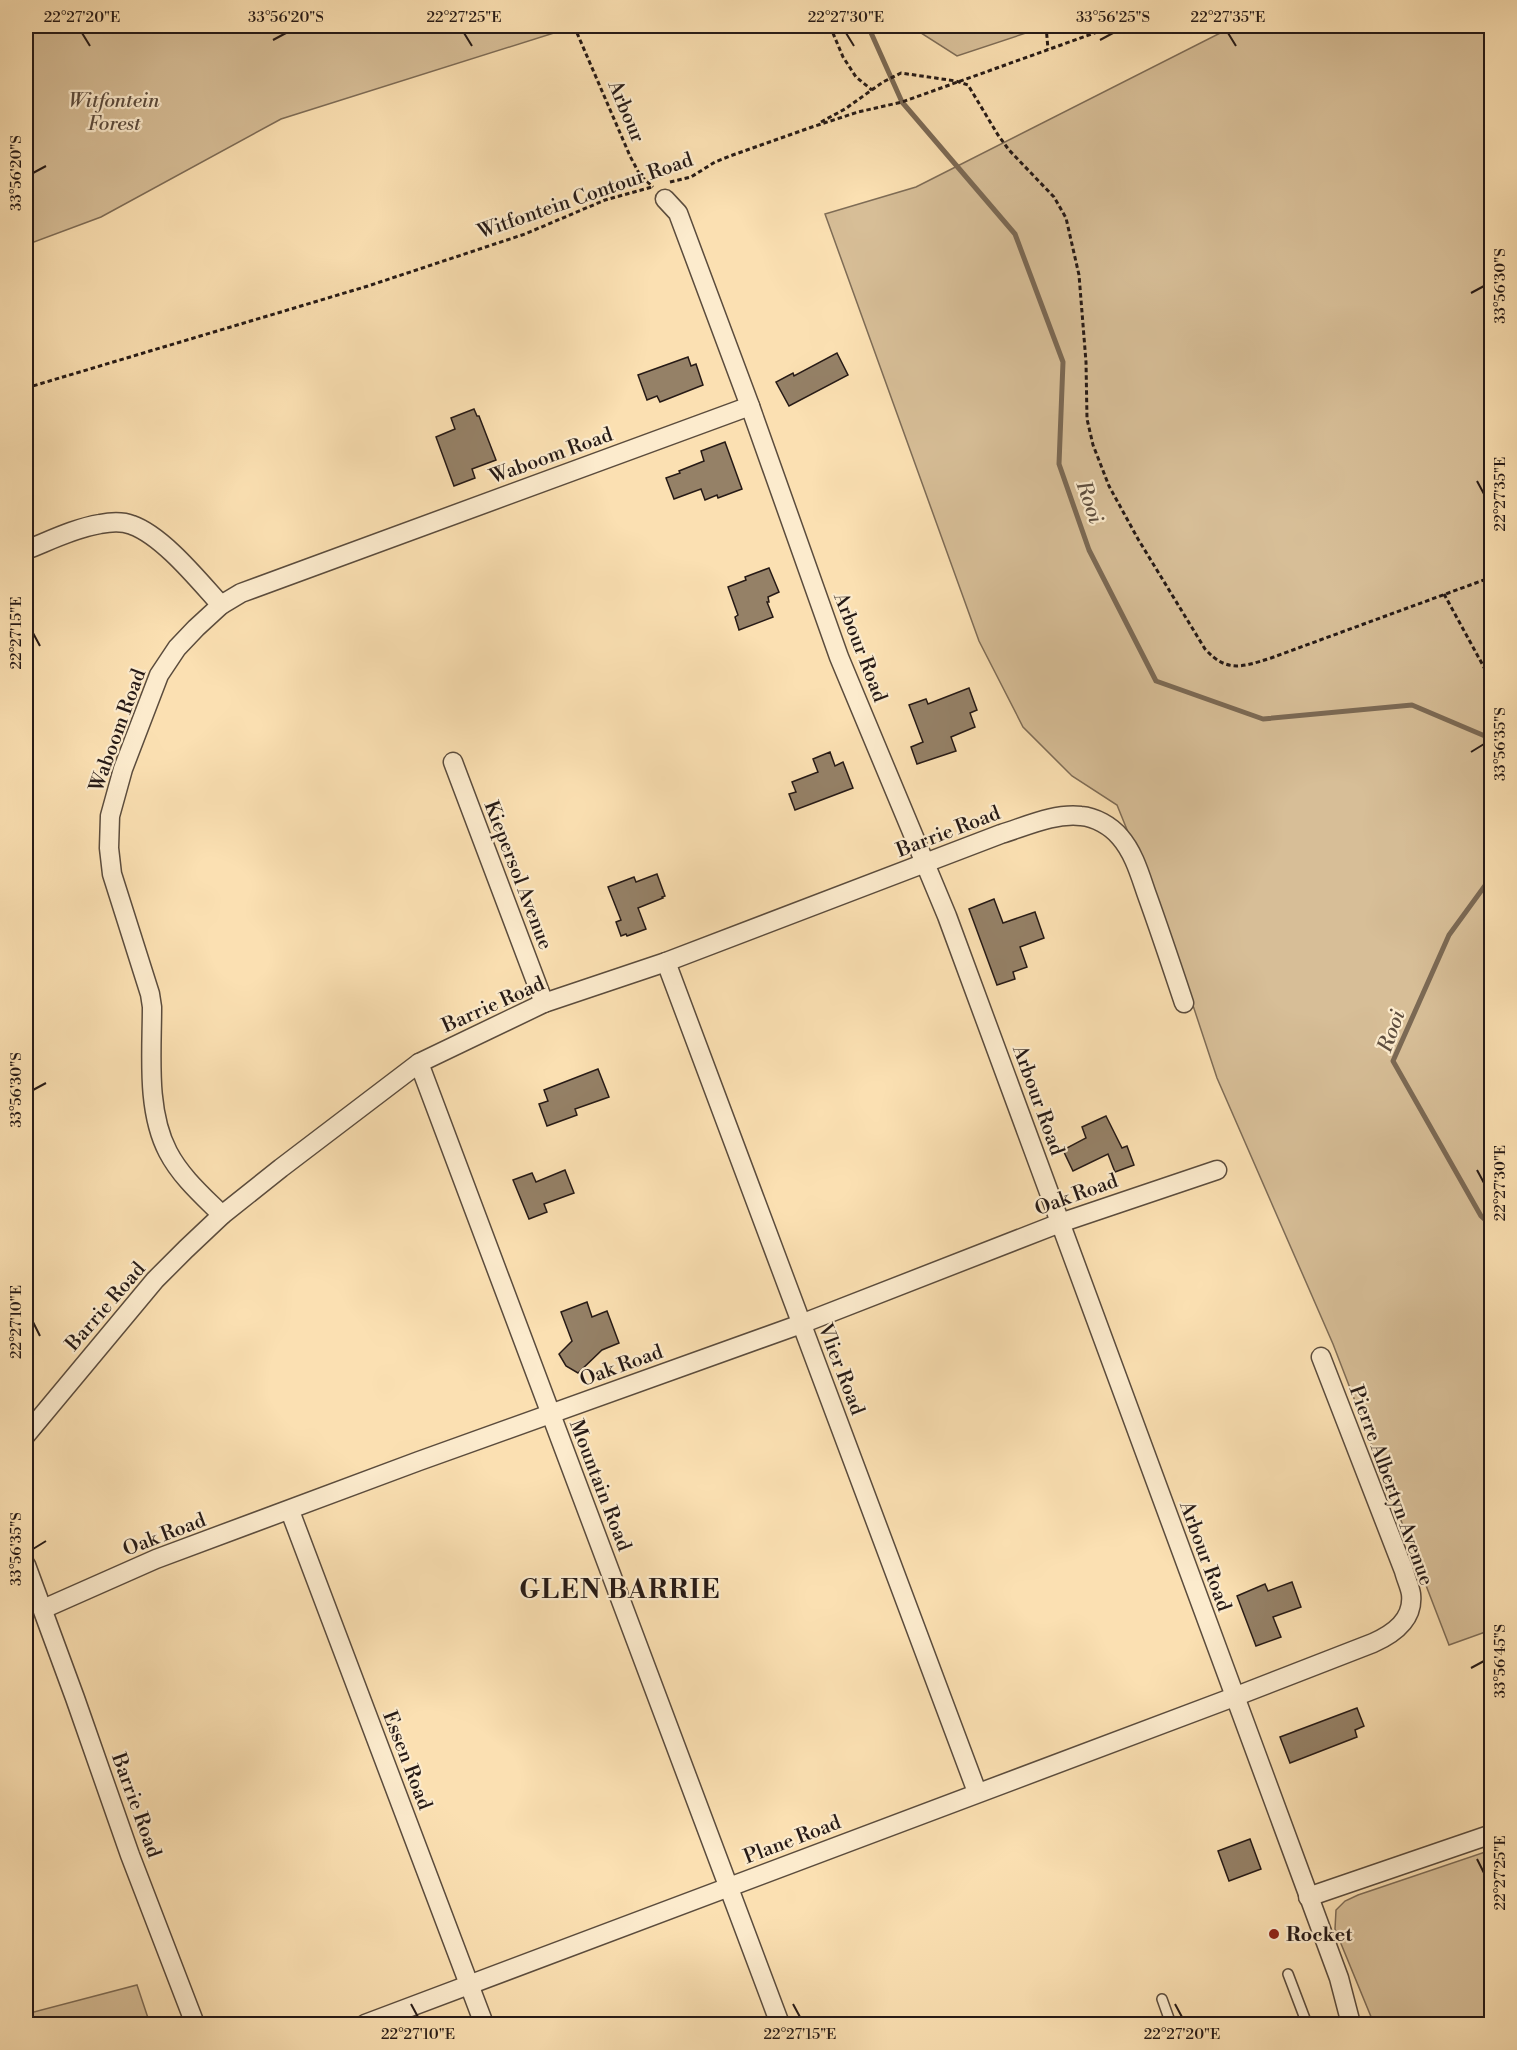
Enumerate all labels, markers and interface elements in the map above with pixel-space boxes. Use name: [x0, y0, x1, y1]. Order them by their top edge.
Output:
text: 22°27'20"E: [44, 8, 120, 27]
text: 33°56'20"S: [248, 8, 324, 27]
text: 22°27'25"E: [426, 8, 502, 27]
text: 22°27'30"E: [808, 8, 884, 27]
text: 33°56'25"S: [1076, 8, 1150, 27]
text: 22°27'35"E: [1191, 8, 1265, 27]
street label: Arbour: [601, 76, 650, 147]
park label: Witfontein Forest: [69, 89, 160, 137]
text: 33°56'20"S: [7, 135, 26, 211]
street label: Witfontein Contour Road: [474, 148, 697, 245]
text: 33°56'30"S: [1491, 248, 1510, 324]
street label: Waboom Road: [486, 422, 617, 491]
text: 22°27'35"E: [1491, 457, 1510, 531]
water label: Rooi: [1069, 477, 1109, 527]
street label: Arbour Road: [827, 588, 892, 706]
text: 22°27'15"E: [7, 597, 26, 669]
street label: Waboom Road: [84, 665, 152, 796]
text: 33°56'35"S: [1491, 707, 1510, 781]
street label: Kiepersol Avenue: [478, 798, 557, 954]
street label: Barrie Road: [892, 801, 1005, 864]
street label: Barrie Road: [438, 971, 549, 1039]
water label: Rooi: [1372, 1006, 1412, 1057]
street label: Arbour Road: [1006, 1041, 1069, 1160]
text: 33°56'30"S: [7, 1052, 26, 1128]
text: 22°27'30"E: [1491, 1145, 1510, 1221]
street label: Oak Road: [1032, 1169, 1122, 1222]
street label: Barrie Road: [60, 1257, 152, 1357]
text: 22°27'10"E: [7, 1285, 26, 1359]
street label: Vlier Road: [811, 1319, 870, 1419]
street label: Oak Road: [577, 1340, 667, 1393]
street label: Pierre Albertyn Avenue: [1343, 1382, 1438, 1589]
street label: Mountain Road: [563, 1416, 636, 1555]
street label: Arbour Road: [1173, 1497, 1236, 1616]
street label: Oak Road: [120, 1508, 210, 1563]
text: 33°56'35"S: [7, 1512, 26, 1586]
district label: GLEN BARRIE: [519, 1574, 721, 1606]
text: 33°56'45"S: [1491, 1624, 1510, 1698]
street label: Essen Road: [376, 1708, 437, 1814]
street label: Barrie Road: [105, 1749, 166, 1862]
street label: Plane Road: [740, 1810, 845, 1870]
text: 22°27'25"E: [1491, 1835, 1510, 1911]
place label: Rocket: [1286, 1923, 1353, 1948]
marker: Rocket: [1267, 1927, 1281, 1941]
text: 22°27'10"E: [381, 2025, 455, 2044]
text: 22°27'15"E: [764, 2025, 836, 2044]
text: 22°27'20"E: [1144, 2025, 1220, 2044]

